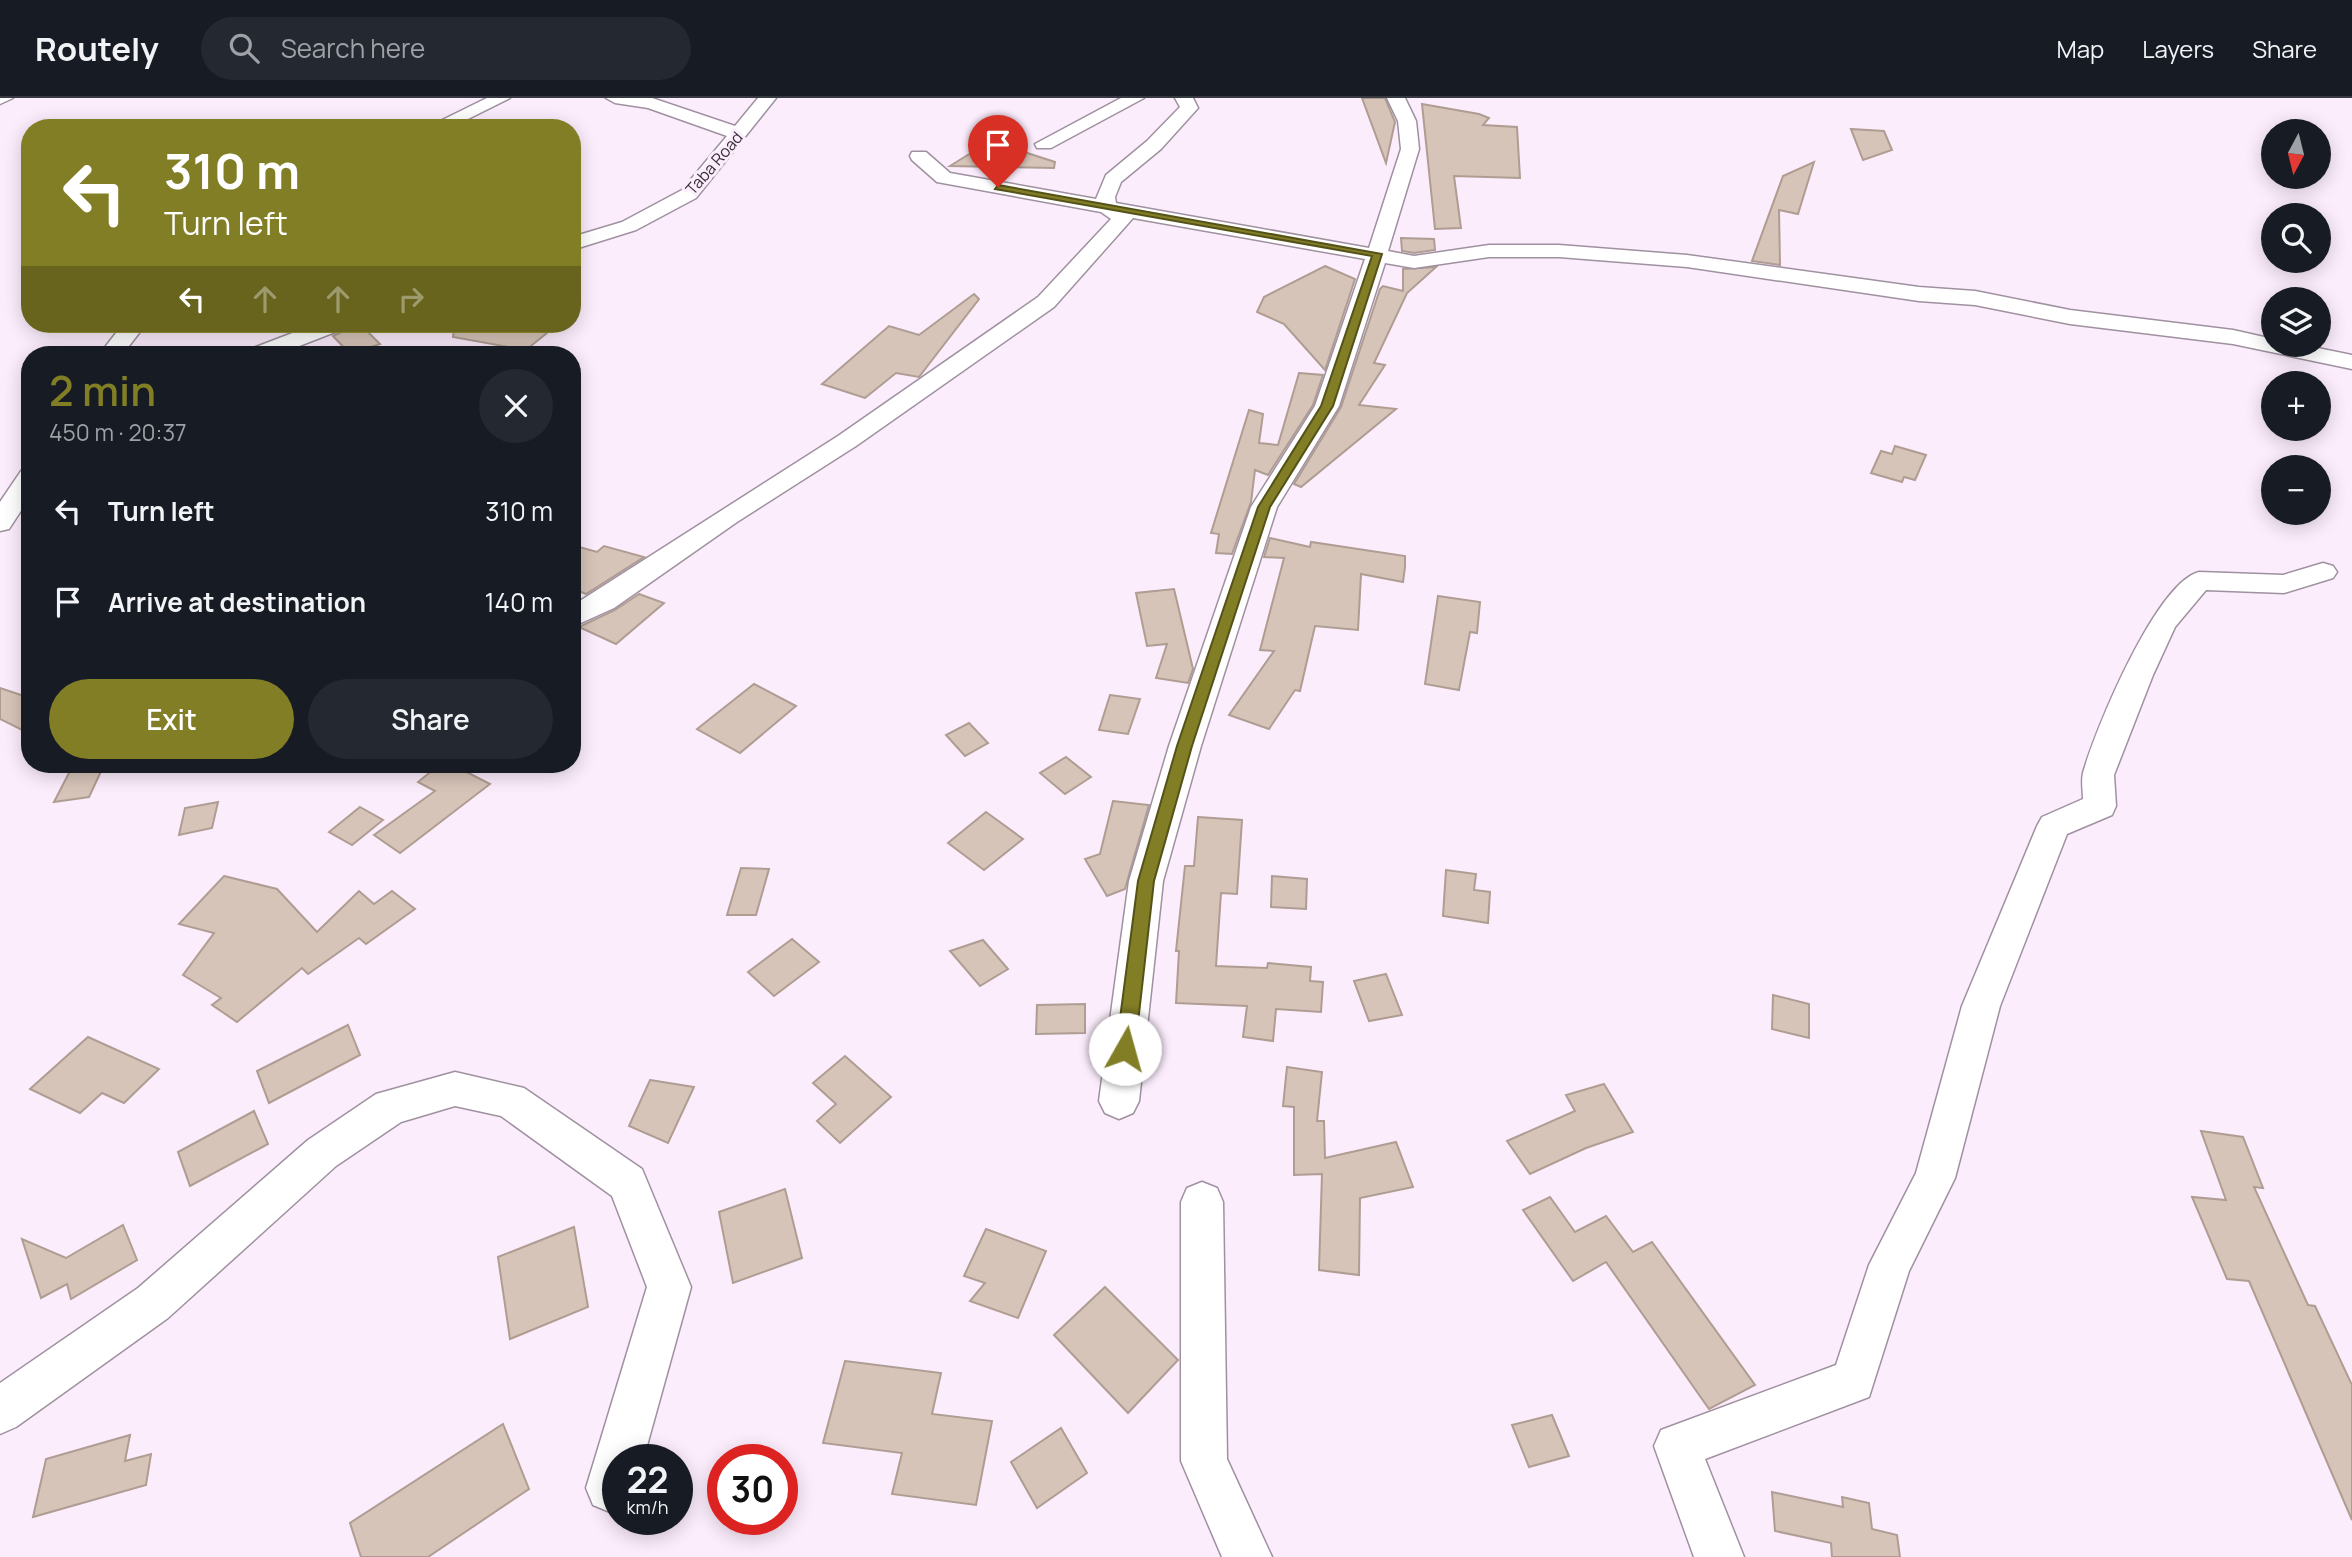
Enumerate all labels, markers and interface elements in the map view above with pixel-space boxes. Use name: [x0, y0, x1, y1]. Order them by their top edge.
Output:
search box: [201, 17, 691, 80]
text: Routely: [35, 26, 159, 71]
icon: search: [225, 29, 263, 67]
text: Search here: [281, 30, 425, 66]
text: Map: [2057, 32, 2104, 65]
text: Layers: [2142, 32, 2214, 65]
text: Share: [2252, 32, 2317, 65]
pin: [968, 115, 1028, 187]
north arrow: [2261, 119, 2331, 189]
map controls: [2261, 119, 2331, 525]
icon: arrive: [979, 126, 1017, 164]
street label: Taba Road: [681, 127, 747, 199]
text: 310 m: [164, 137, 300, 204]
icon: left: [49, 147, 140, 238]
text: Turn left: [164, 201, 288, 245]
button: search: [2261, 203, 2331, 273]
icon: left: [173, 280, 211, 318]
icon: ahead: [246, 280, 284, 318]
icon: ahead: [319, 280, 357, 318]
icon: right: [392, 280, 430, 318]
button: layers: [2261, 287, 2331, 357]
text: 2 min: [49, 361, 156, 419]
button: close: [479, 369, 553, 443]
button: +: [2261, 371, 2331, 441]
text: 450 m · 20:37: [49, 416, 187, 448]
button: −: [2261, 455, 2331, 525]
icon: left: [49, 492, 87, 530]
text: Turn left: [108, 493, 215, 529]
text: 310 m: [485, 493, 553, 529]
icon: arrive: [49, 583, 87, 621]
text: Arrive at destination: [108, 584, 366, 620]
text: 140 m: [484, 584, 553, 620]
button: Exit: [49, 679, 294, 759]
button: Share: [308, 679, 553, 759]
position arrow: [1088, 1012, 1162, 1086]
speed limit sign: 30: [707, 1444, 798, 1535]
text: 22: [627, 1456, 668, 1504]
text: km/h: [627, 1495, 668, 1519]

